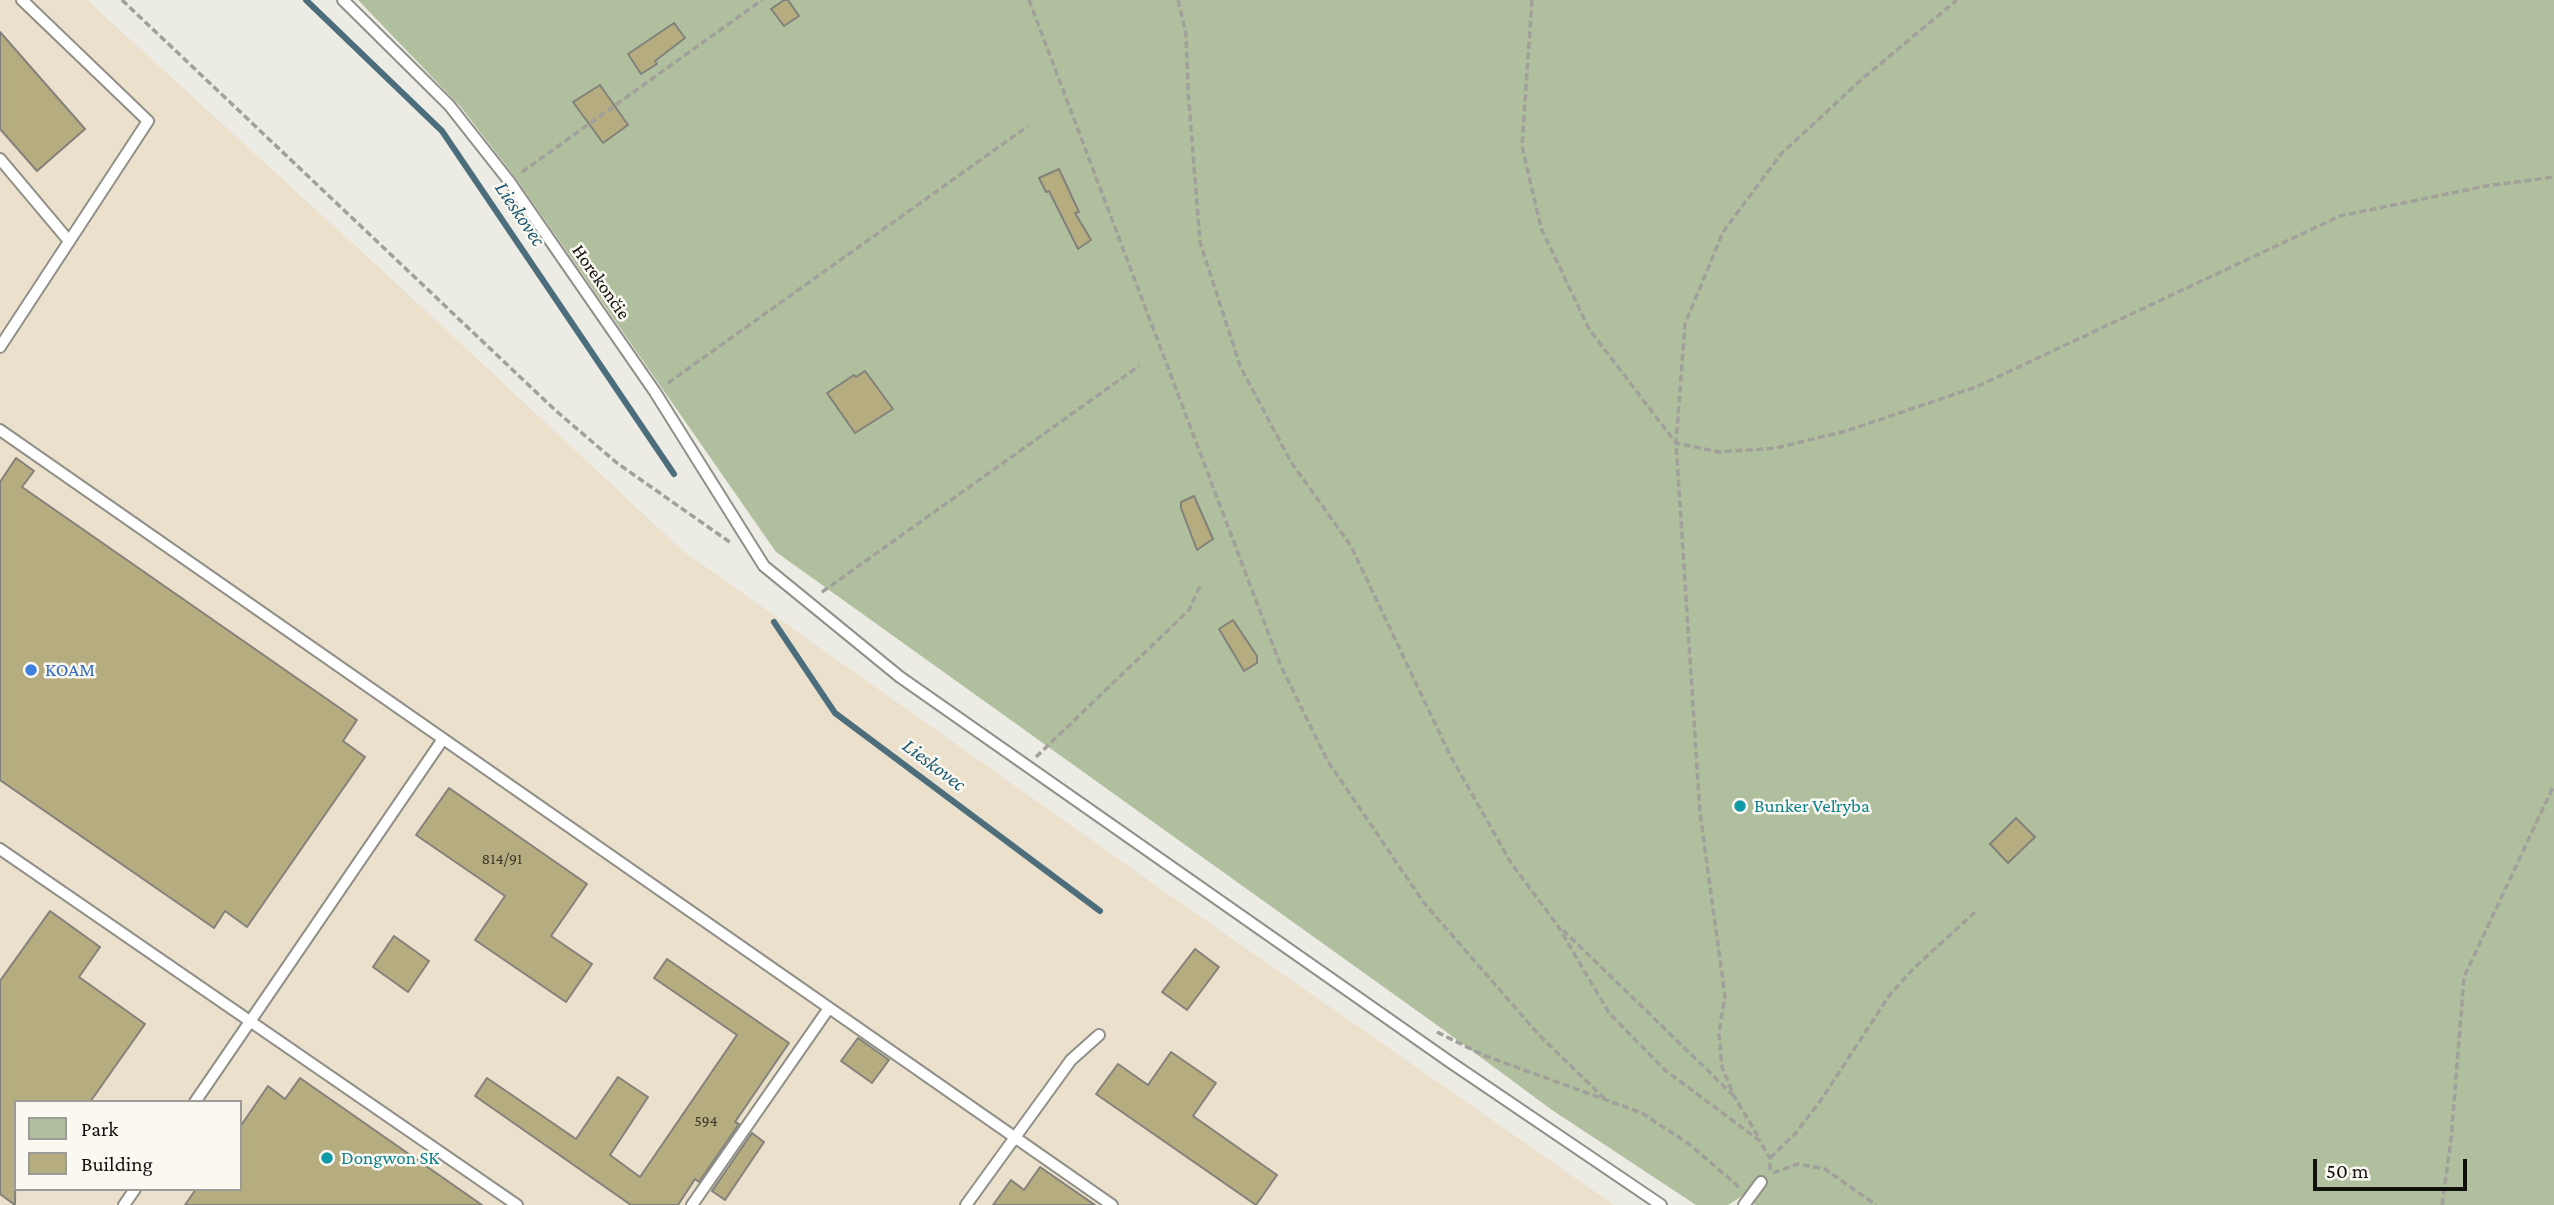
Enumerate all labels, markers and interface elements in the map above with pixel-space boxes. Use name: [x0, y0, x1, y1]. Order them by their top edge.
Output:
water label: Lieskovec: [489, 177, 551, 251]
street label: Horekončie: [567, 240, 635, 324]
place label: KOAM: [45, 659, 95, 681]
marker: KOAM: [23, 662, 39, 678]
water label: Lieskovec: [897, 733, 971, 797]
place label: Bunker Veľryba: [1754, 795, 1870, 817]
marker: Bunker Veľryba: [1732, 798, 1748, 814]
house number: 814/91: [482, 849, 522, 869]
legend: [14, 1100, 242, 1191]
house number: 594: [694, 1111, 718, 1131]
text: Park: [81, 1117, 118, 1141]
scale bar: [2316, 1146, 2470, 1190]
place label: Dongwon SK: [341, 1147, 439, 1169]
marker: Dongwon SK: [319, 1150, 335, 1166]
text: Building: [81, 1152, 153, 1176]
text: 50 m: [2326, 1159, 2369, 1183]

